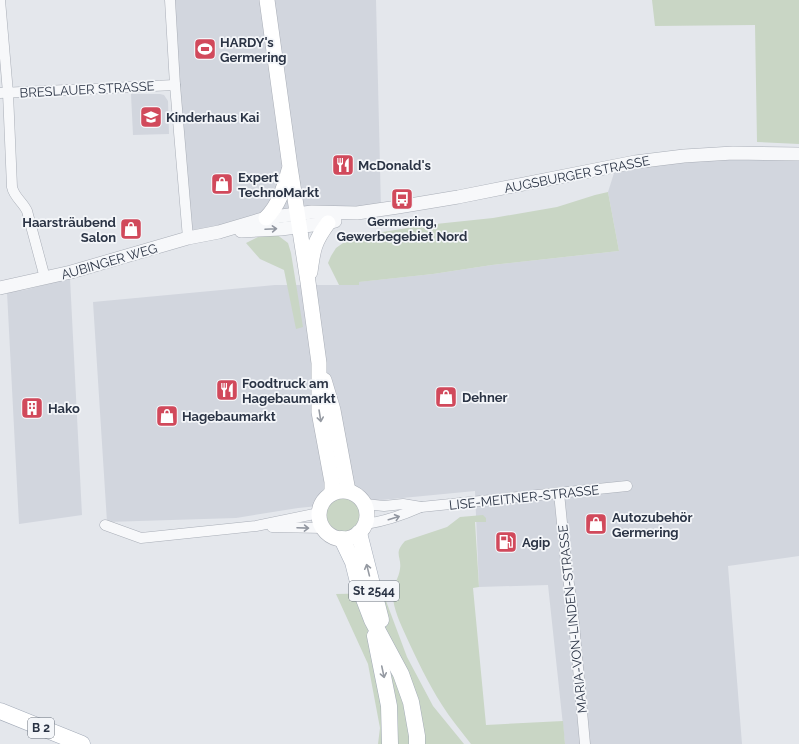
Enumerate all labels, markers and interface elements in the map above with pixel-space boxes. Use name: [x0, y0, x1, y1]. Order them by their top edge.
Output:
place label: HARDY's Germering: [220, 35, 287, 65]
sports icon: HARDY's Germering: [192, 36, 218, 62]
street label: BRESLAUER STRASSE: [19, 78, 155, 101]
school or university icon: Kinderhaus Kai: [138, 104, 164, 130]
place label: Kinderhaus Kai: [166, 110, 259, 125]
restaurant icon: McDonald's: [330, 152, 356, 178]
street label: AUGSBURGER STRASSE: [503, 153, 651, 196]
place label: McDonald's: [358, 158, 431, 173]
place label: Expert TechnoMarkt: [238, 170, 319, 200]
shop icon: Expert TechnoMarkt: [209, 171, 235, 197]
bus stop icon: Germering, Gewerbegebiet Nord: [389, 186, 415, 212]
place label: Germering, Gewerbegebiet Nord: [337, 214, 467, 244]
place label: Haarsträubend Salon: [22, 215, 116, 245]
shop icon: Haarsträubend Salon: [118, 216, 144, 242]
one-way arrow: [265, 226, 278, 233]
street label: AUBINGER WEG: [59, 241, 159, 282]
place label: Foodtruck am Hagebaumarkt: [242, 376, 336, 406]
restaurant icon: Foodtruck am Hagebaumarkt: [214, 377, 240, 403]
shop icon: Dehner: [433, 384, 459, 410]
place label: Dehner: [462, 390, 508, 405]
building icon: Hako: [19, 395, 45, 421]
place label: Hako: [48, 401, 80, 416]
shop icon: Hagebaumarkt: [154, 403, 180, 429]
place label: Hagebaumarkt: [182, 409, 276, 424]
one-way arrow: [316, 409, 324, 422]
street label: LISE-MEITNER-STRASSE: [448, 482, 600, 513]
place label: Autozubehör Germering: [612, 510, 693, 540]
shop icon: Autozubehör Germering: [583, 511, 609, 537]
one-way arrow: [388, 514, 401, 521]
one-way arrow: [296, 524, 309, 532]
street label: MARIA-VON-LINDEN-STRASSE: [555, 524, 590, 714]
fuel station icon: Agip: [493, 529, 519, 555]
place label: Agip: [522, 535, 550, 550]
one-way arrow: [364, 564, 372, 577]
road number: St 2544: [349, 581, 399, 601]
one-way arrow: [379, 665, 387, 678]
road number: B 2: [28, 718, 54, 738]

